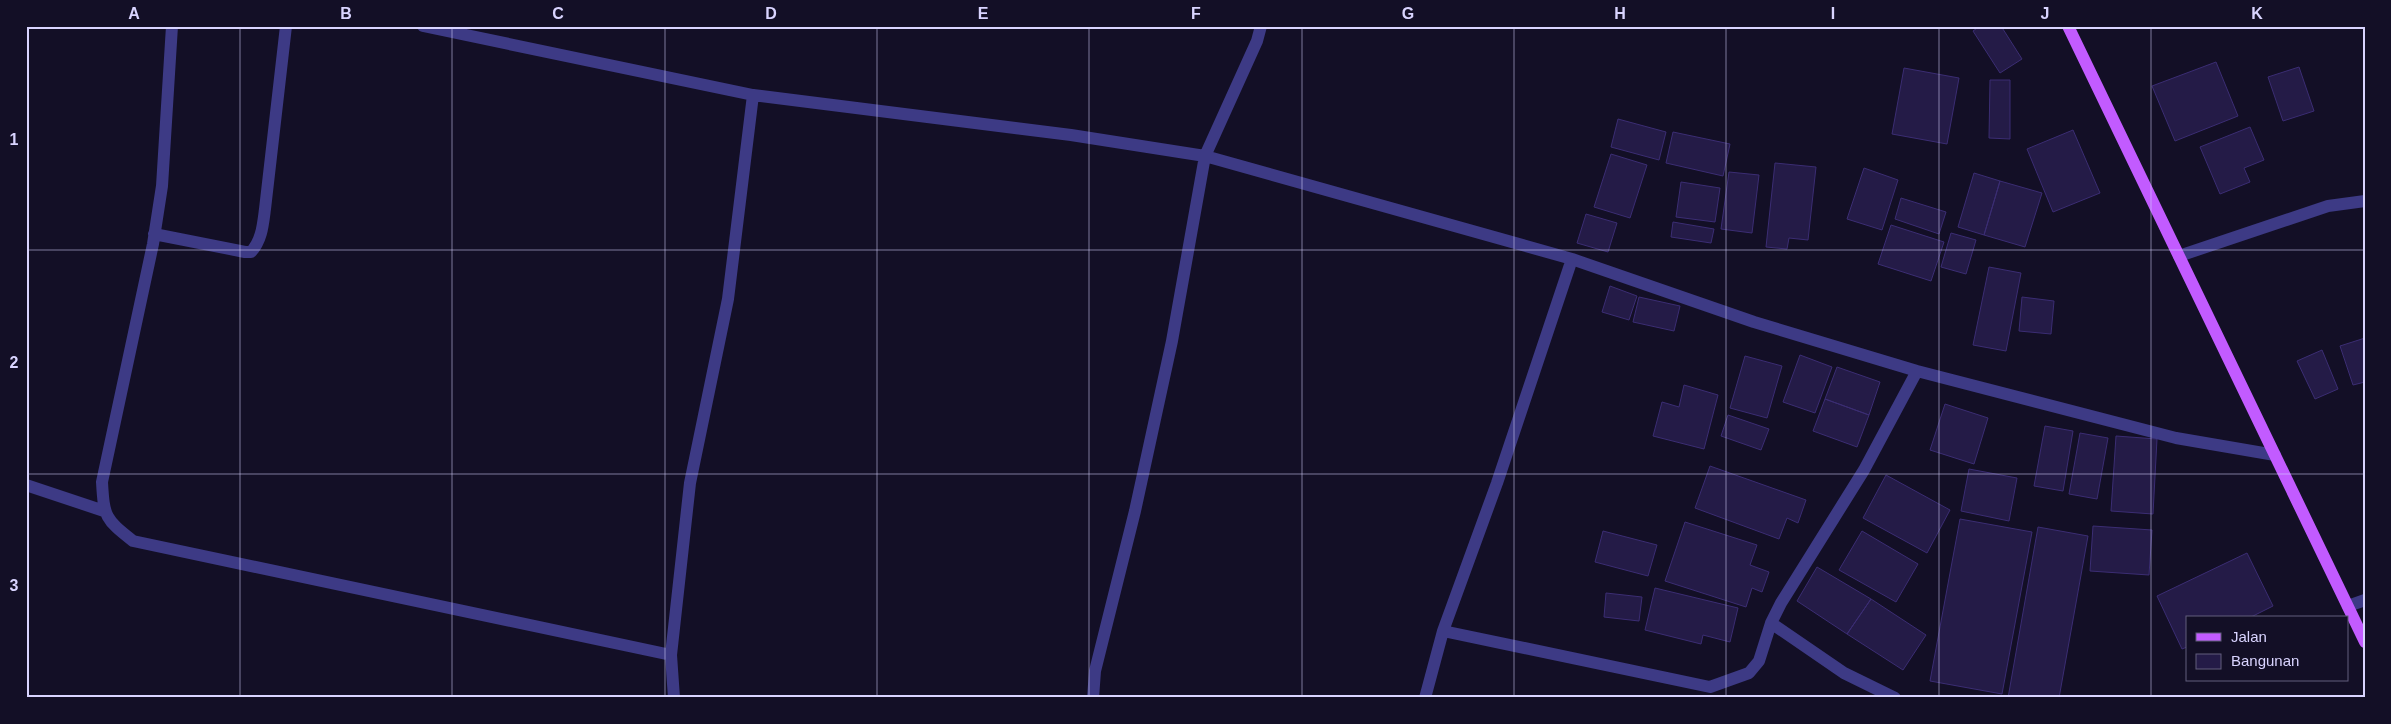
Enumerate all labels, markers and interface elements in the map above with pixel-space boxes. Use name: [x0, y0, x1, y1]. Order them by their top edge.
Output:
text: A: [128, 5, 140, 22]
text: B: [340, 5, 352, 22]
text: C: [552, 5, 564, 22]
text: D: [765, 5, 777, 22]
text: E: [978, 5, 989, 22]
text: F: [1191, 5, 1201, 22]
text: G: [1402, 5, 1414, 22]
text: H: [1614, 5, 1626, 22]
text: I: [1831, 5, 1835, 22]
text: J: [2041, 5, 2049, 22]
text: K: [2251, 5, 2263, 22]
text: 1: [10, 131, 19, 148]
text: 2: [10, 354, 19, 371]
text: 3: [10, 577, 19, 594]
legend: [2186, 616, 2348, 682]
text: Jalan: [2231, 628, 2267, 645]
text: Bangunan: [2231, 652, 2299, 669]

